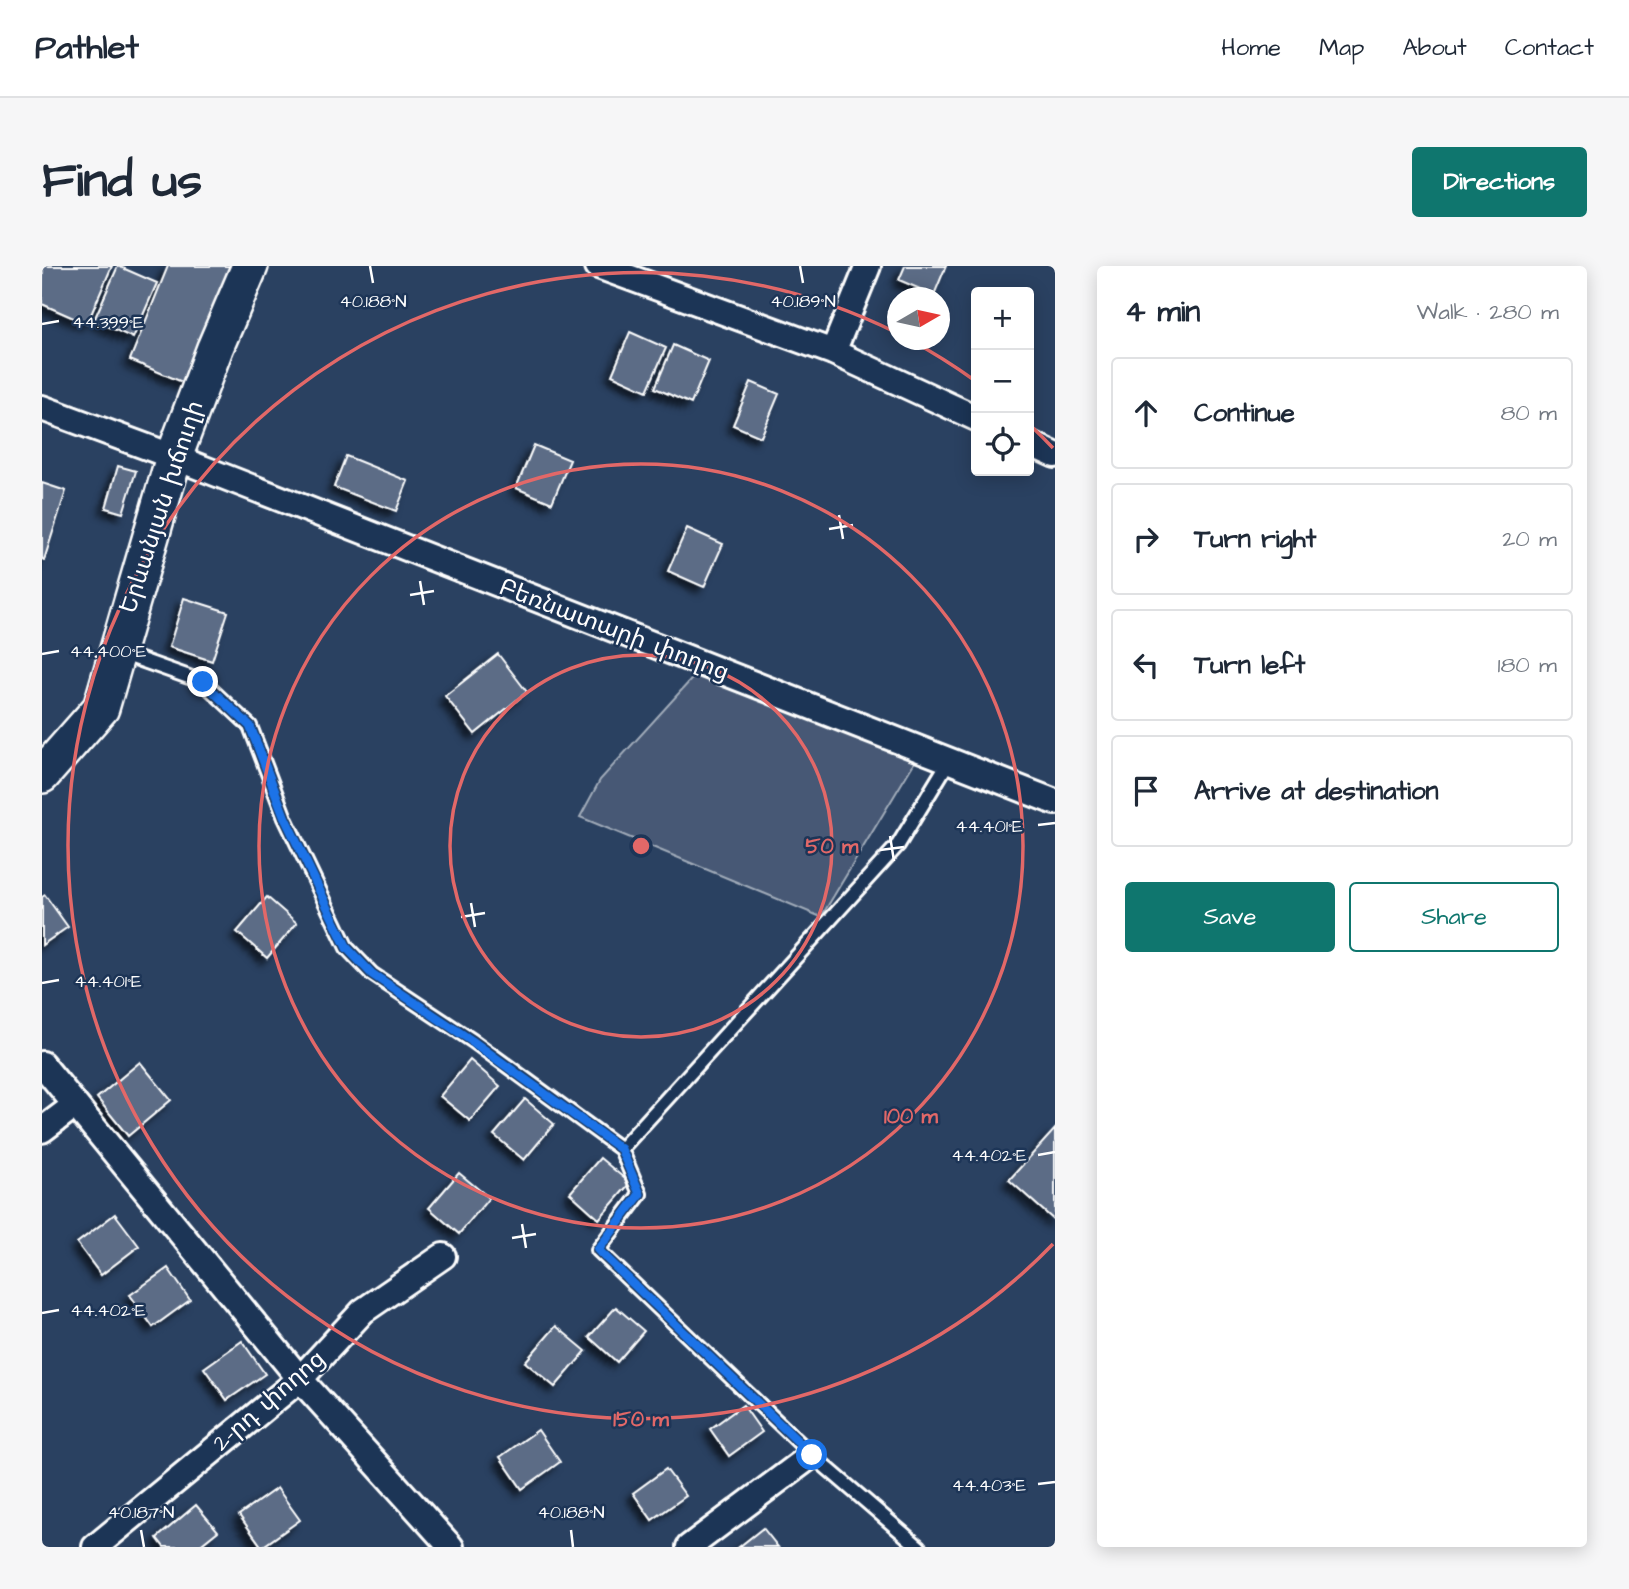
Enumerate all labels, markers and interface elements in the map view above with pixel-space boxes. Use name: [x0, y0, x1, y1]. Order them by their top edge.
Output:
text: Pathlet: [35, 25, 139, 71]
text: Home: [1221, 31, 1281, 65]
text: Map: [1319, 31, 1364, 65]
text: About: [1402, 31, 1467, 65]
text: Contact: [1505, 31, 1594, 65]
button: Directions: [1412, 147, 1587, 217]
text: Find us: [42, 148, 202, 216]
north arrow: [887, 287, 950, 350]
map controls: [971, 287, 1034, 476]
button: +: [971, 287, 1034, 350]
text: 40.188°N: [339, 289, 407, 314]
text: 40.189°N: [770, 289, 836, 314]
text: 4 min: [1125, 291, 1200, 333]
text: Walk · 280 m: [1417, 296, 1559, 328]
text: 44.399°E: [72, 310, 144, 335]
button: −: [971, 350, 1034, 413]
icon: ahead: [1127, 394, 1165, 432]
text: Continue: [1194, 395, 1295, 431]
street label: Երևանյան խճուղի: [112, 396, 212, 618]
text: 80 m: [1500, 397, 1557, 429]
button: locate: [971, 413, 1034, 476]
icon: right: [1127, 520, 1165, 558]
text: Turn right: [1194, 521, 1316, 557]
text: 20 m: [1502, 523, 1557, 555]
street label: Բեռնատարի փողոց: [494, 570, 734, 690]
text: 44.400°E: [70, 639, 147, 664]
icon: left: [1127, 646, 1165, 684]
text: Turn left: [1194, 647, 1305, 683]
text: 180 m: [1498, 649, 1557, 681]
route end: [187, 666, 218, 697]
icon: arrive: [1127, 772, 1165, 810]
text: Arrive at destination: [1194, 773, 1439, 809]
text: 44.401°E: [955, 814, 1023, 839]
text: 50 m: [806, 832, 859, 861]
centre of rings: [629, 834, 653, 858]
button: Save: [1125, 882, 1335, 952]
button: Share: [1349, 882, 1559, 952]
text: 44.401°E: [74, 969, 142, 994]
text: 100 m: [884, 1102, 939, 1131]
text: 44.402°E: [951, 1143, 1027, 1168]
text: 44.402°E: [70, 1298, 146, 1323]
street label: 2-րդ փողոց: [205, 1342, 333, 1460]
text: 150 m: [613, 1405, 669, 1434]
route start: [796, 1439, 827, 1470]
text: 44.403°E: [952, 1473, 1027, 1498]
text: 40.187°N: [108, 1500, 174, 1525]
text: 40.188°N: [537, 1500, 605, 1525]

